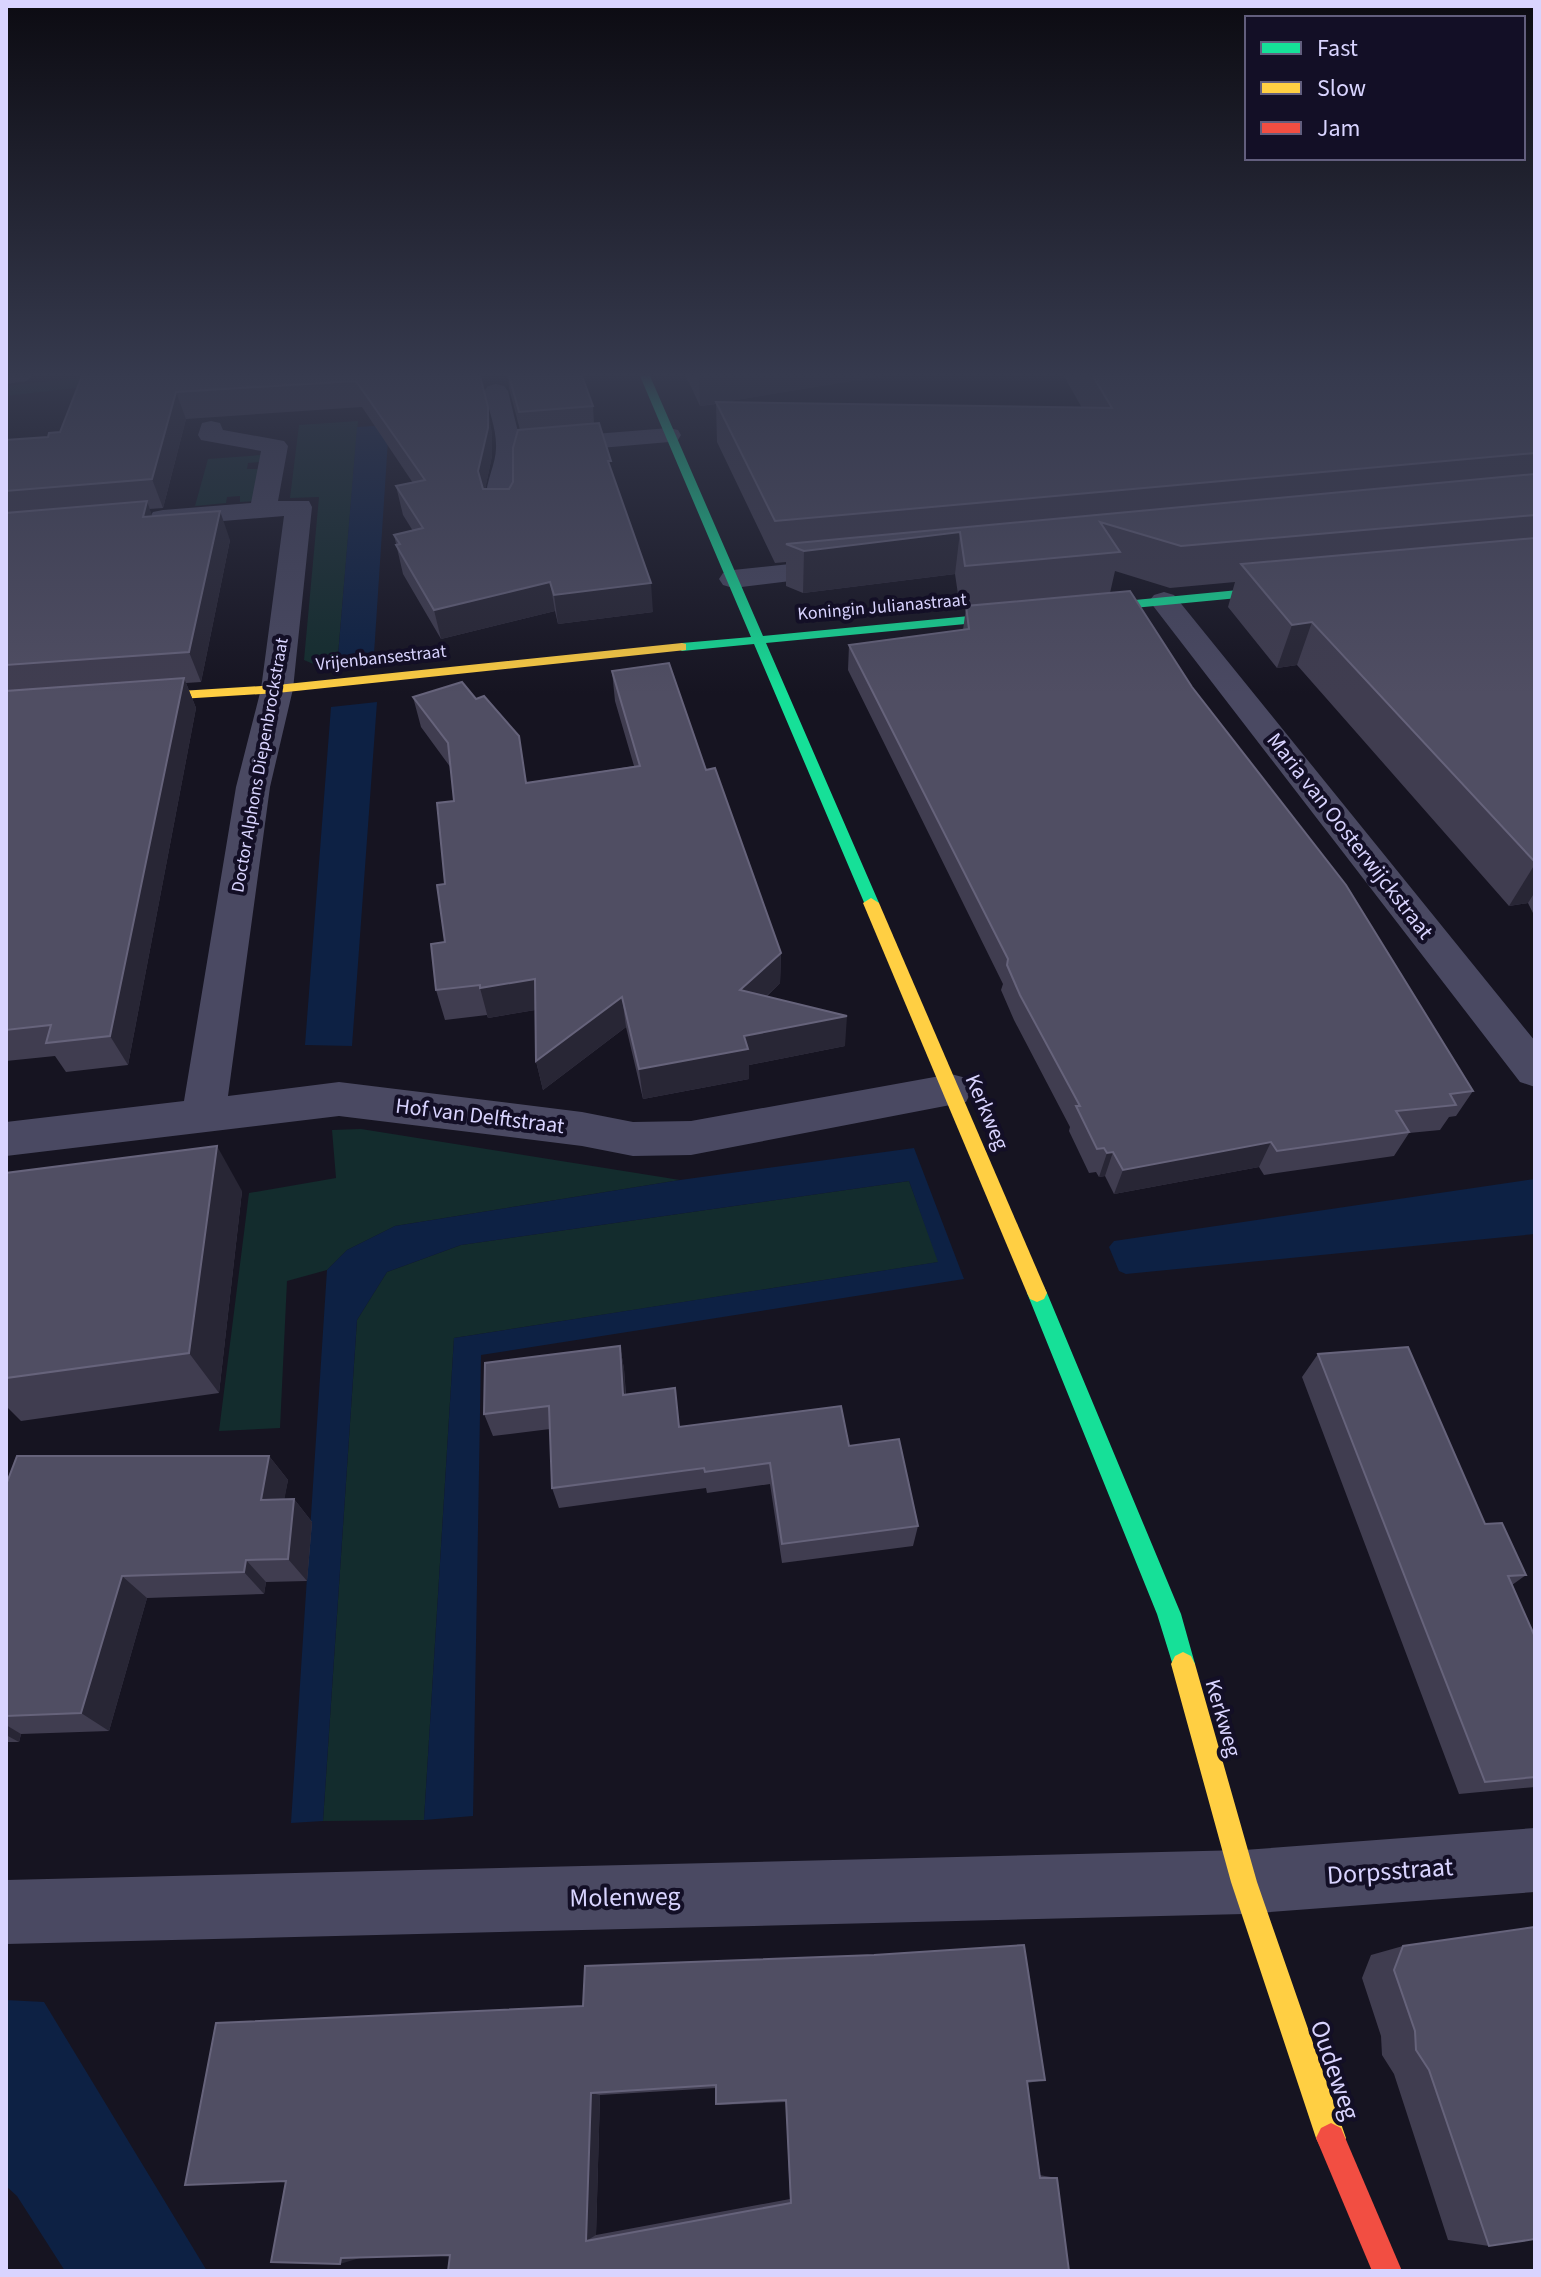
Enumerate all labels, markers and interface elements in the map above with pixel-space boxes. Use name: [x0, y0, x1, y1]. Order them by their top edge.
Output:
legend: [1245, 16, 1525, 160]
text: Fast: [1317, 31, 1358, 66]
text: Slow: [1317, 71, 1366, 106]
text: Jam: [1317, 111, 1361, 146]
street label: Koningin Julianastraat: [796, 587, 968, 627]
street label: Doctor Alphons Diepenbrockstraat: [225, 636, 295, 894]
street label: Vrijenbansestraat: [315, 639, 447, 677]
street label: Maria van Oosterwijckstraat: [1259, 726, 1441, 947]
street label: Kerkweg: [957, 1069, 1017, 1155]
street label: Hof van Delftstraat: [394, 1090, 567, 1142]
street label: Kerkweg: [1197, 1675, 1249, 1761]
street label: Dorpsstraat: [1326, 1848, 1455, 1894]
street label: Molenweg: [569, 1878, 681, 1916]
street label: Oudeweg: [1301, 2015, 1369, 2125]

